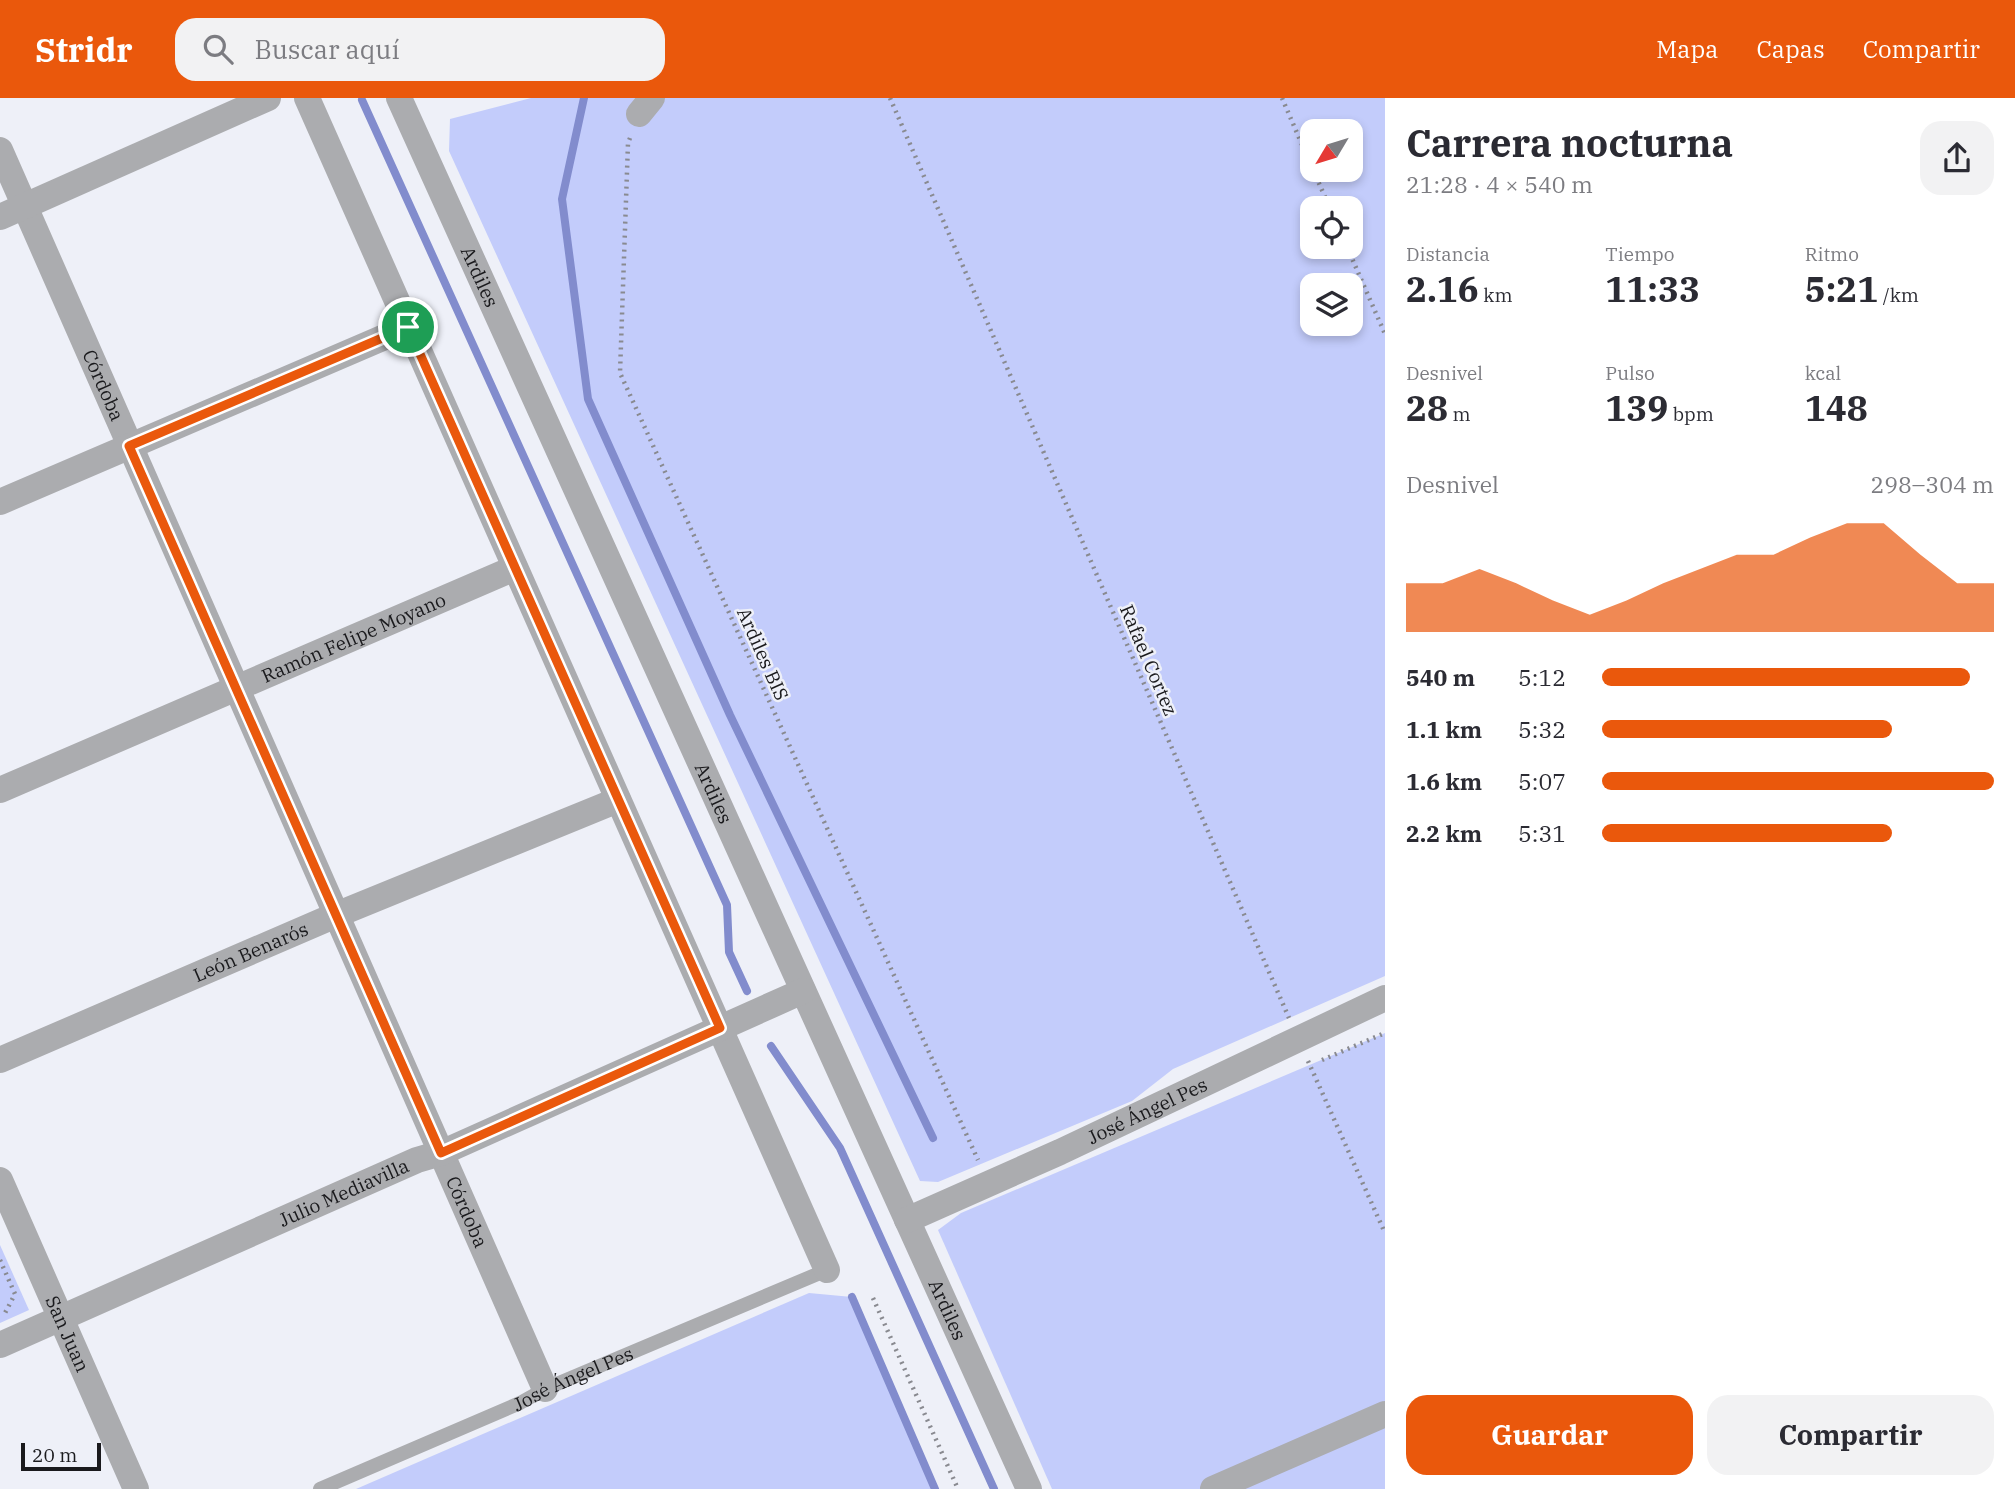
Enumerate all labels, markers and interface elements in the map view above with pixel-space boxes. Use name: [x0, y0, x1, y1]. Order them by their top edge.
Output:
search box: [175, 18, 665, 81]
text: Stridr: [35, 28, 133, 71]
icon: search: [199, 30, 237, 68]
text: Buscar aquí: [255, 32, 400, 66]
text: Mapa: [1656, 33, 1718, 65]
text: Capas: [1756, 33, 1825, 65]
text: Compartir: [1863, 33, 1980, 65]
text: Carrera nocturna: [1406, 118, 1733, 167]
north arrow: [1300, 119, 1363, 182]
map controls: [1300, 119, 1363, 336]
button: share: [1920, 121, 1994, 195]
text: 21:28 · 4 × 540 m: [1406, 169, 1593, 199]
button: locate: [1300, 196, 1363, 259]
street label: Ardiles: [456, 242, 504, 311]
text: Distancia: [1406, 242, 1490, 266]
text: Tiempo: [1605, 242, 1675, 266]
text: Ritmo: [1805, 242, 1859, 266]
text: 2.16: [1406, 266, 1479, 312]
text: 11:33: [1605, 266, 1700, 312]
text: 5:21: [1805, 266, 1878, 312]
button: layers: [1300, 273, 1363, 336]
text: km: [1479, 283, 1513, 307]
text: /km: [1878, 283, 1919, 307]
pin: [378, 297, 438, 357]
icon: arrive: [389, 308, 427, 346]
street label: Córdoba: [77, 346, 130, 425]
text: Desnivel: [1406, 361, 1483, 385]
text: Pulso: [1605, 361, 1655, 385]
text: kcal: [1805, 361, 1841, 385]
text: 28: [1406, 385, 1448, 431]
text: 139: [1605, 385, 1668, 431]
text: 148: [1805, 385, 1868, 431]
text: m: [1448, 402, 1471, 426]
text: bpm: [1668, 402, 1714, 426]
text: Desnivel: [1406, 469, 1499, 499]
text: 298–304 m: [1870, 469, 1994, 499]
street label: Ramón Felipe Moyano: [258, 587, 449, 688]
street label: Rafael Cortez: [1115, 601, 1183, 719]
street label: Ardiles BIS: [732, 604, 794, 704]
text: 540 m: [1406, 662, 1475, 692]
text: 5:12: [1518, 662, 1566, 692]
text: 1.1 km: [1406, 714, 1482, 744]
text: 5:32: [1518, 714, 1566, 744]
street label: Ardiles: [690, 759, 738, 827]
text: 1.6 km: [1406, 766, 1482, 796]
text: 5:07: [1518, 766, 1566, 796]
text: 2.2 km: [1406, 818, 1482, 848]
text: 5:31: [1518, 818, 1566, 848]
street label: León Benarós: [190, 917, 312, 987]
street label: José Ángel Pes: [1083, 1072, 1211, 1149]
street label: Julio Mediavilla: [275, 1153, 412, 1232]
street label: Córdoba: [441, 1172, 493, 1251]
street label: Ardiles: [924, 1275, 972, 1344]
street label: San Juan: [40, 1292, 95, 1376]
street label: José Ángel Pes: [509, 1341, 637, 1417]
button: Guardar: [1406, 1395, 1693, 1475]
button: Compartir: [1707, 1395, 1994, 1475]
scale bar: [21, 1440, 102, 1472]
text: 20 m: [32, 1443, 77, 1467]

